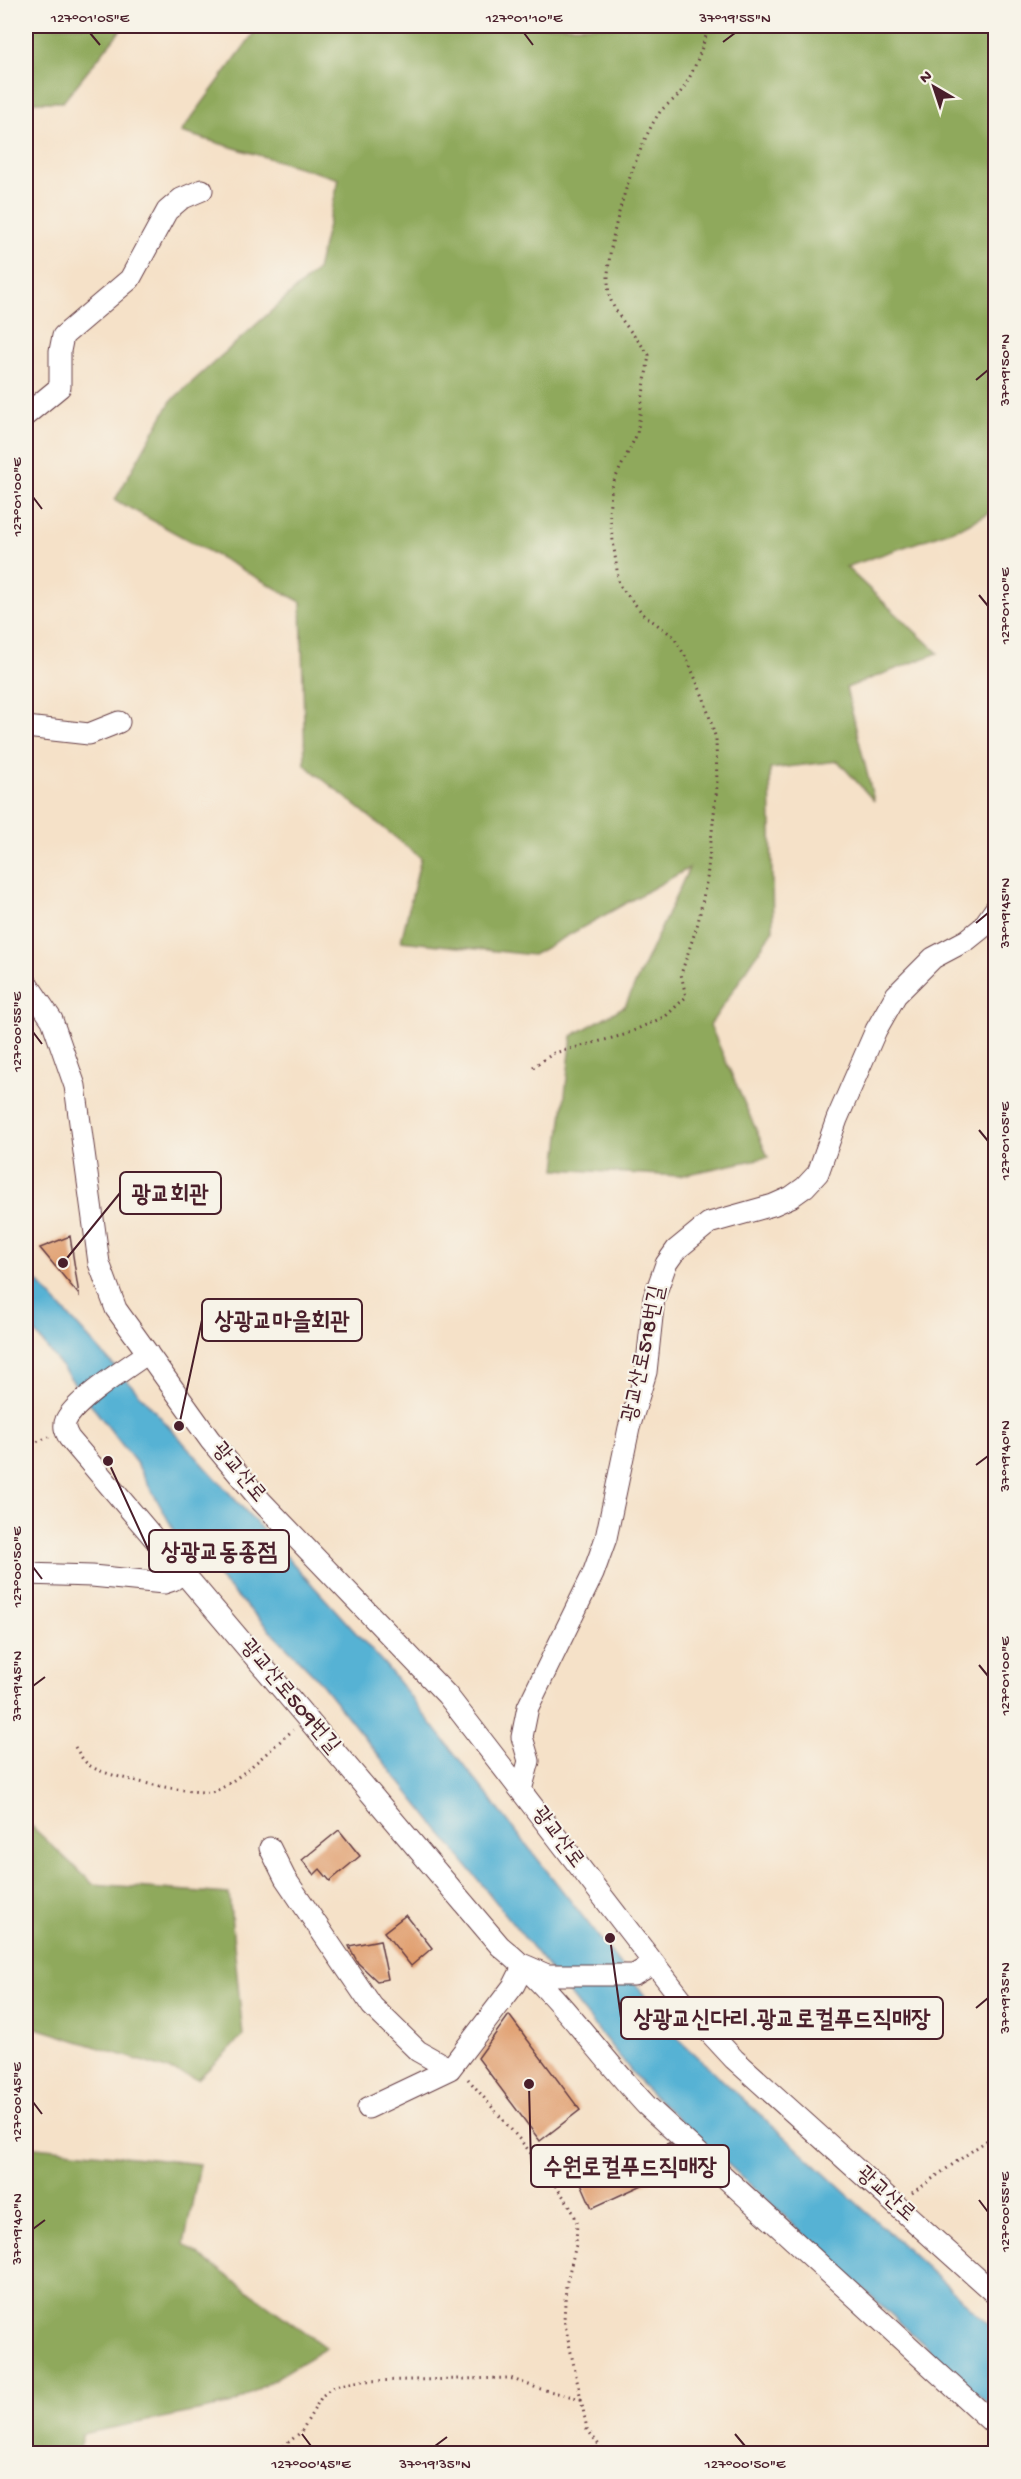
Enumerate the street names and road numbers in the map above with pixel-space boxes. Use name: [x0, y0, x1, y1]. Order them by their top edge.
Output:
street label: 광교산로518번길: [618, 1283, 672, 1425]
street label: 광교산로: [205, 1438, 271, 1508]
street label: 광교산로509번길: [234, 1635, 345, 1760]
street label: 광교산로: [525, 1802, 589, 1874]
street label: 광교산로: [850, 2162, 920, 2228]

